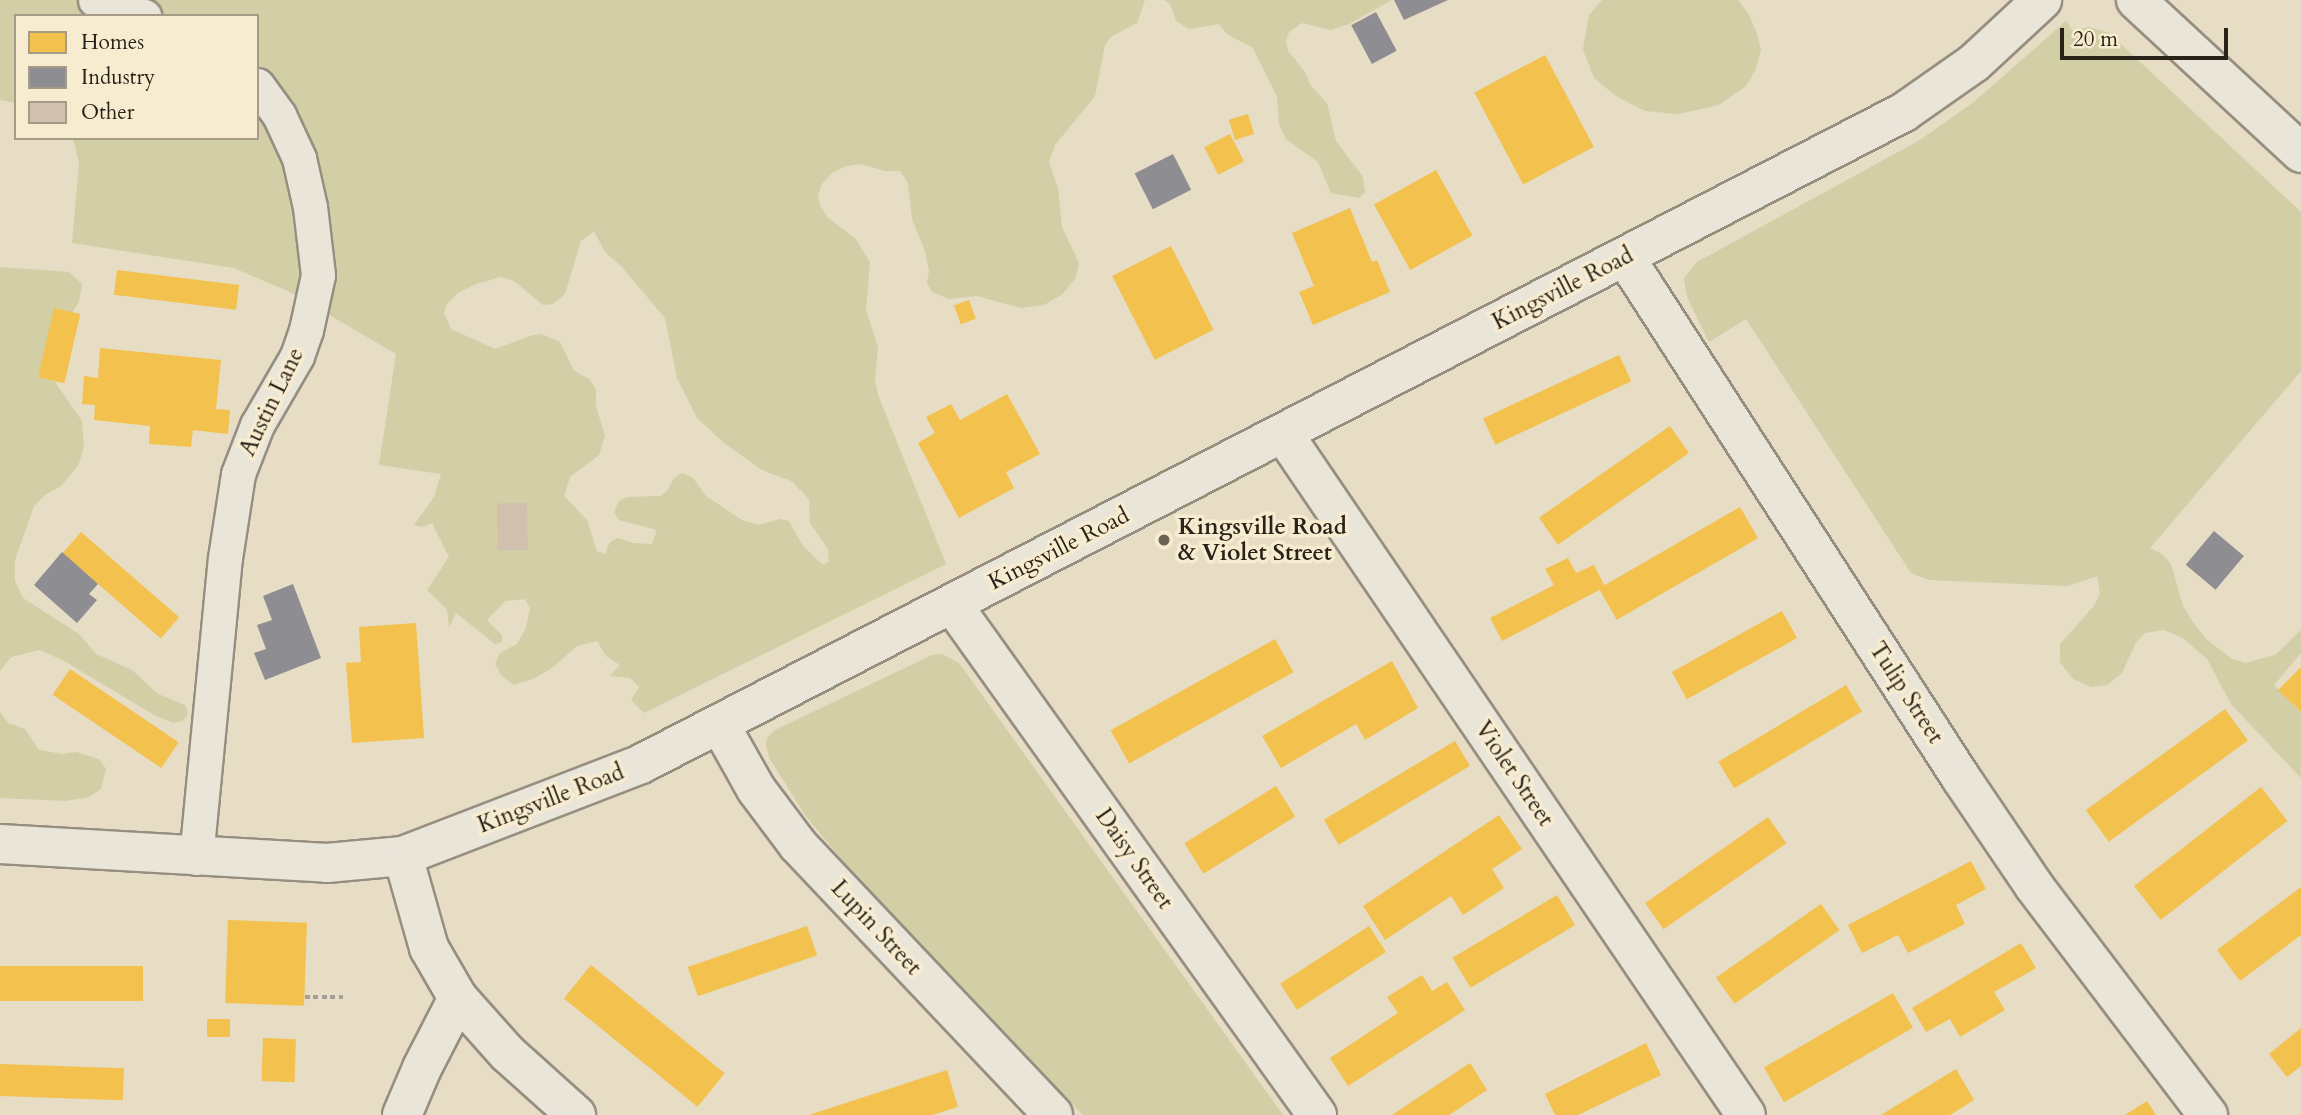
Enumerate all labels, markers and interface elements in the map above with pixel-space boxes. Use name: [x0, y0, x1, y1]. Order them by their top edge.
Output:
legend: [14, 14, 259, 140]
scale bar: [2063, 14, 2231, 58]
text: 20 m: [2073, 25, 2118, 54]
text: Homes: [81, 28, 144, 57]
text: Industry: [81, 63, 155, 92]
text: Other: [81, 98, 135, 127]
street label: Kingsville Road: [1488, 242, 1638, 336]
street label: Austin Lane: [234, 343, 310, 461]
street label: Kingsville Road: [984, 502, 1134, 596]
place label: Kingsville Road & Violet Street: [1178, 513, 1347, 567]
marker: Kingsville Road & Violet Street: [1156, 532, 1172, 548]
street label: Tulip Street: [1863, 637, 1949, 749]
street label: Violet Street: [1469, 716, 1559, 832]
street label: Kingsville Road: [474, 758, 628, 840]
street label: Daisy Street: [1089, 803, 1179, 915]
street label: Lupin Street: [825, 875, 927, 981]

